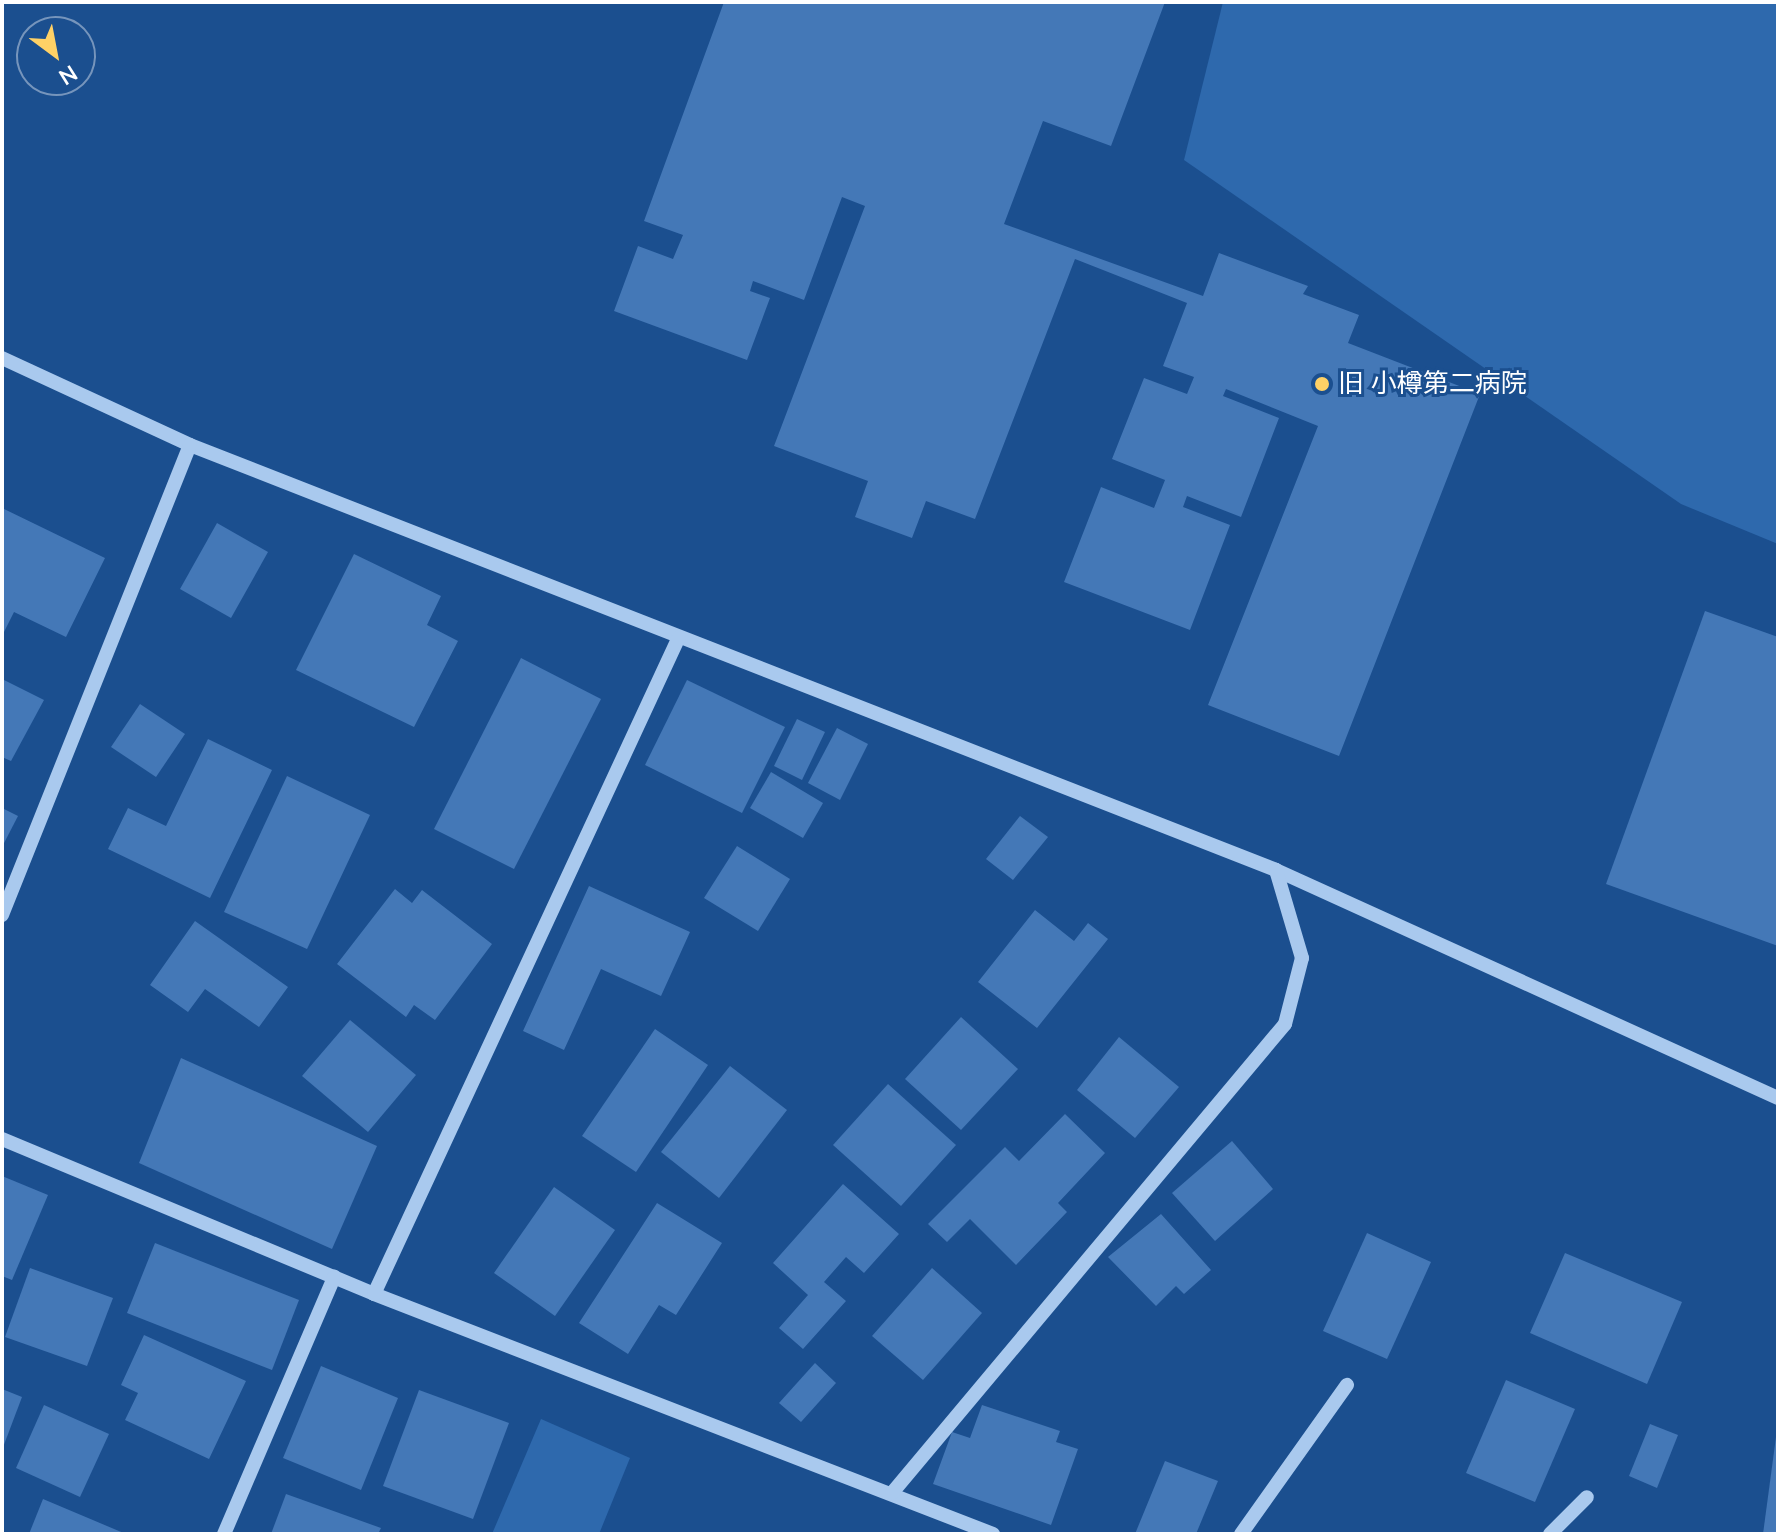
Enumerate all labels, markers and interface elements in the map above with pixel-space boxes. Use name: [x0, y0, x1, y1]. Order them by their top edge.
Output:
north arrow: [16, 16, 96, 96]
text: N: [53, 58, 83, 92]
place label: 旧 小樽第二病院: [1338, 368, 1527, 400]
marker: 旧 小樽第二病院: [1313, 375, 1331, 393]

